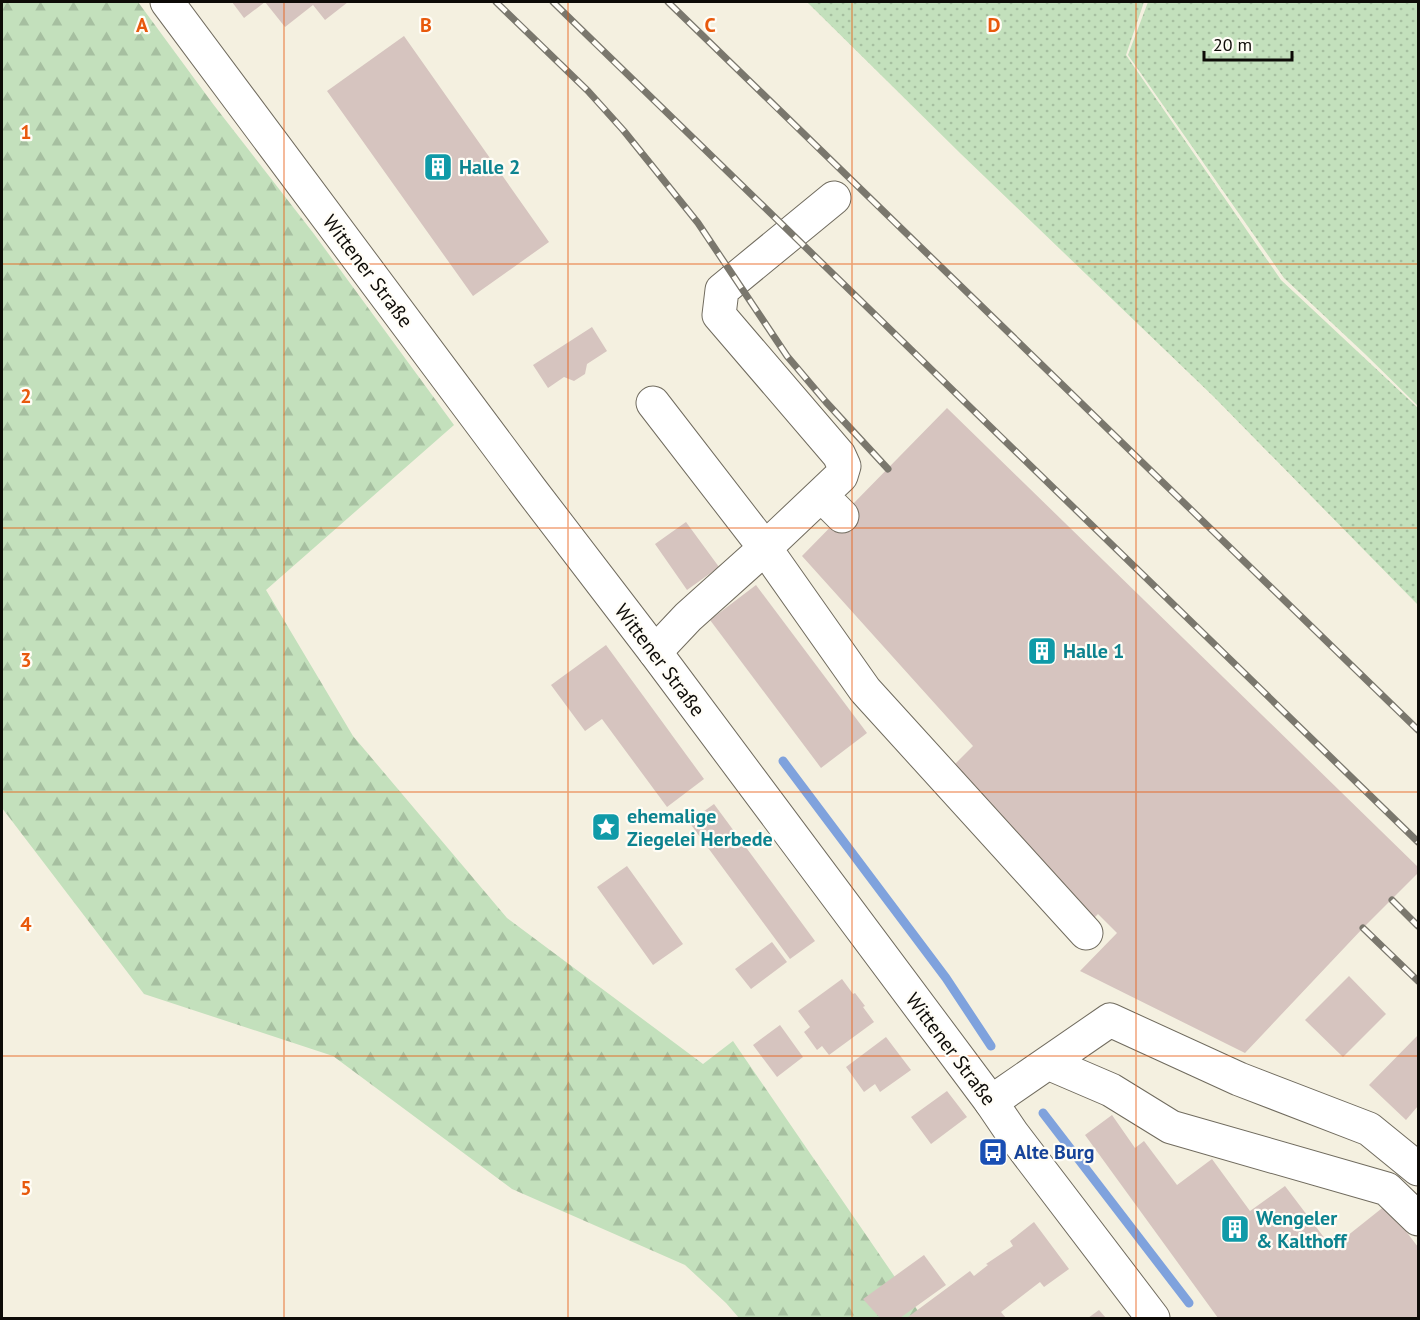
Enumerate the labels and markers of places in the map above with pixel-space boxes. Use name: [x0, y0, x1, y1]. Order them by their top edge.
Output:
building icon: Halle 2: [422, 151, 454, 183]
place label: Halle 2: [459, 154, 520, 180]
building icon: Halle 1: [1026, 635, 1058, 667]
place label: Halle 1: [1063, 638, 1124, 664]
place label: ehemalige Ziegelei Herbede: [627, 803, 773, 852]
place icon: ehemalige Ziegelei Herbede: [590, 811, 622, 843]
bus stop icon: Alte Burg: [977, 1136, 1009, 1168]
place label: Alte Burg: [1014, 1139, 1094, 1165]
place label: Wengeler & Kalthoff: [1256, 1205, 1348, 1254]
building icon: Wengeler & Kalthoff: [1219, 1213, 1251, 1245]

